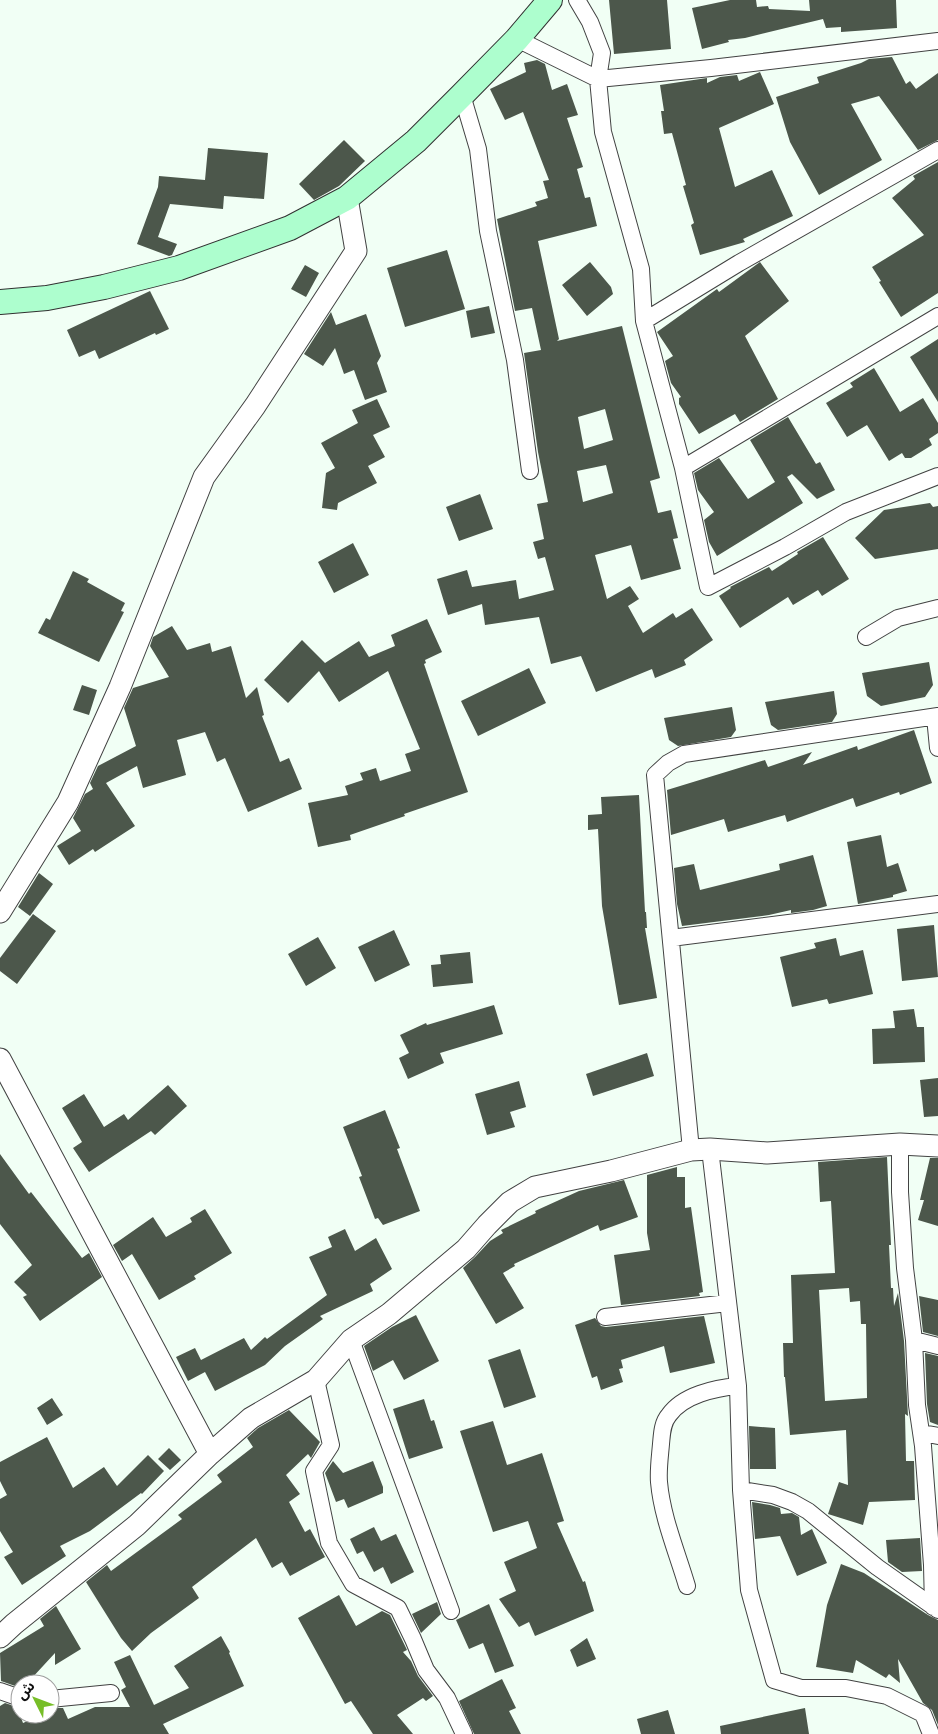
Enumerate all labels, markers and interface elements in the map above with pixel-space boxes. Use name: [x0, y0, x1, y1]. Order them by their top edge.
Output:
north arrow: [10, 1674, 60, 1724]
text: ش: [12, 1677, 38, 1703]

